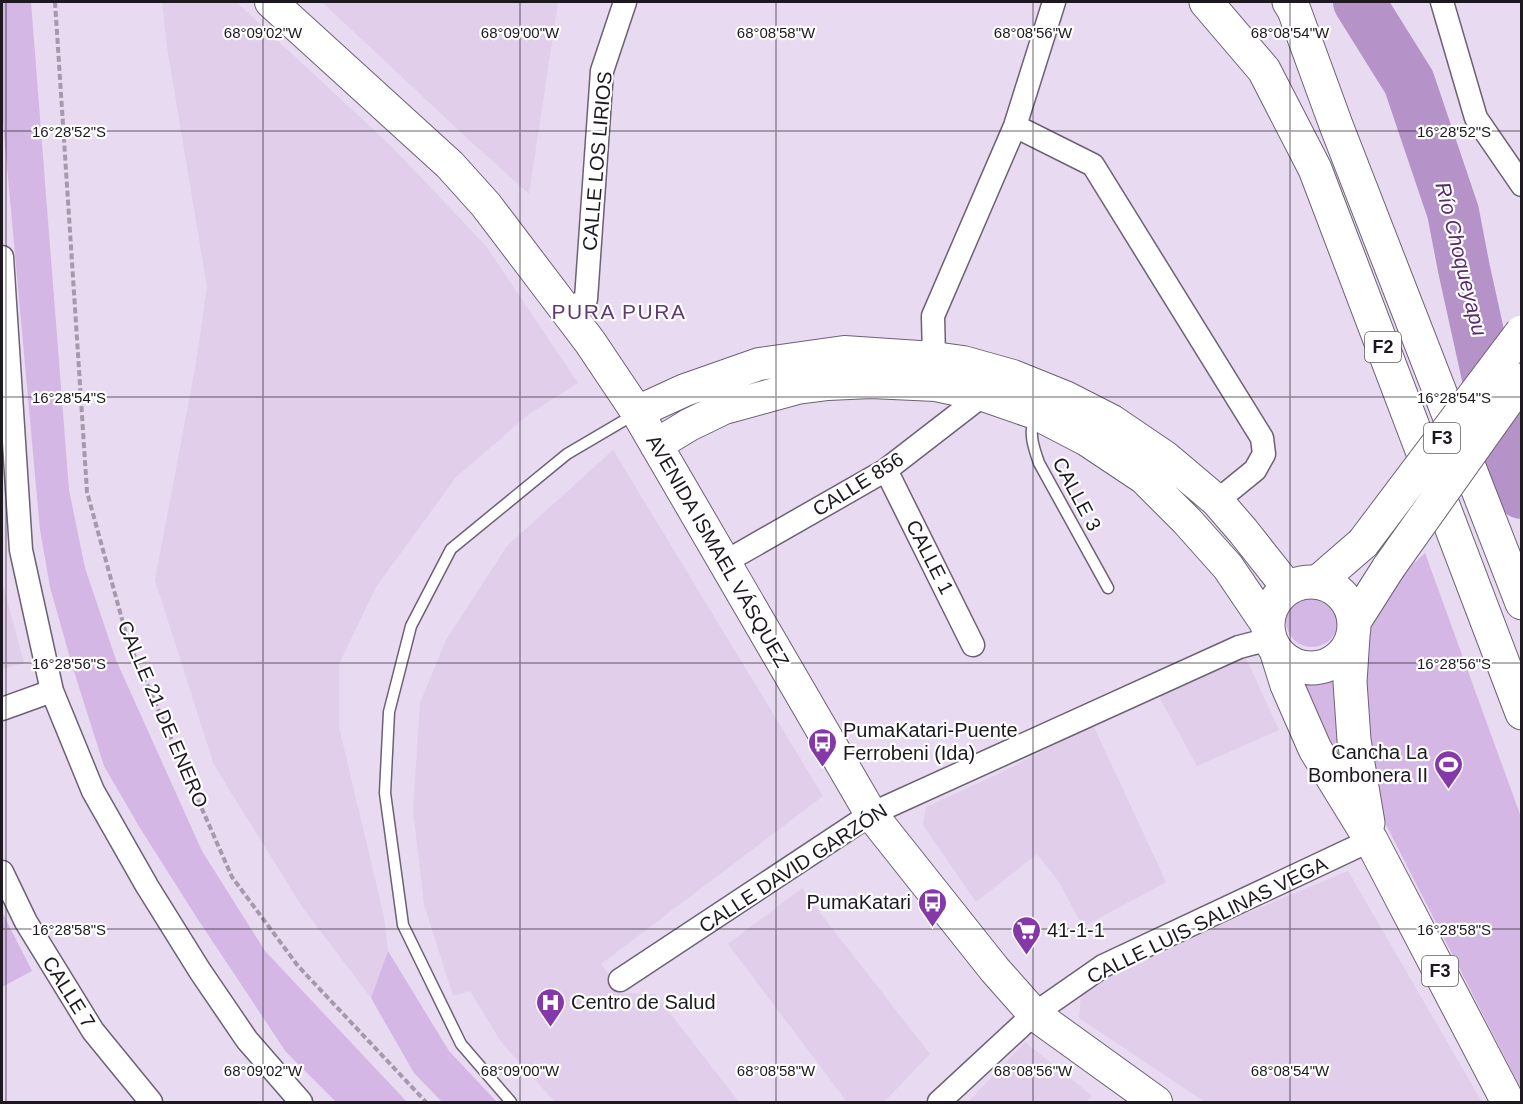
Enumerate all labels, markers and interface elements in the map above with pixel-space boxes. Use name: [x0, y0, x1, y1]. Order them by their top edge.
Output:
text: 68°09'02"W: [224, 24, 303, 41]
text: 68°09'00"W: [481, 24, 560, 41]
text: 68°08'58"W: [737, 24, 816, 41]
text: 68°08'56"W: [994, 24, 1073, 41]
text: 68°08'54"W: [1251, 24, 1330, 41]
street label: CALLE LOS LIRIOS: [578, 70, 616, 252]
text: 16°28'52"S: [32, 123, 106, 140]
text: 16°28'52"S: [1417, 123, 1491, 140]
water label: Río Choqueyapu: [1431, 180, 1492, 338]
district label: PURA PURA: [552, 300, 686, 323]
road number: F2: [1365, 332, 1401, 362]
text: 16°28'54"S: [32, 389, 106, 406]
text: 16°28'54"S: [1417, 389, 1491, 406]
road number: F3: [1424, 423, 1460, 453]
street label: AVENIDA ISMAEL VÁSQUEZ: [642, 431, 794, 671]
street label: CALLE 856: [809, 448, 907, 520]
street label: CALLE 3: [1048, 453, 1106, 535]
street label: CALLE 1: [902, 516, 958, 598]
street label: CALLE 21 DE ENERO: [114, 617, 212, 811]
text: 16°28'56"S: [32, 655, 106, 672]
text: 16°28'56"S: [1417, 655, 1491, 672]
place label: PumaKatari-Puente Ferrobeni (Ida): [843, 719, 1018, 764]
bus stop icon: PumaKatari-Puente Ferrobeni (Ida): [806, 726, 838, 768]
place label: Cancha La Bombonera II: [1308, 741, 1429, 786]
sports icon: Cancha La Bombonera II: [1433, 748, 1465, 790]
street label: CALLE DAVID GARZÓN: [695, 799, 891, 937]
street label: CALLE LUIS SALINAS VEGA: [1083, 852, 1331, 988]
bus stop icon: PumaKatari: [916, 886, 948, 928]
place label: PumaKatari: [807, 891, 911, 913]
supermarket icon: 41-1-1: [1010, 914, 1042, 956]
place label: 41-1-1: [1047, 919, 1105, 941]
text: 16°28'58"S: [32, 921, 106, 938]
text: 16°28'58"S: [1417, 921, 1491, 938]
street label: CALLE 7: [38, 952, 100, 1032]
road number: F3: [1422, 956, 1458, 986]
hospital icon: Centro de Salud: [534, 986, 566, 1028]
place label: Centro de Salud: [571, 991, 716, 1013]
text: 68°09'02"W: [224, 1062, 303, 1079]
text: 68°09'00"W: [481, 1062, 560, 1079]
text: 68°08'58"W: [737, 1062, 816, 1079]
text: 68°08'56"W: [994, 1062, 1073, 1079]
text: 68°08'54"W: [1251, 1062, 1330, 1079]

